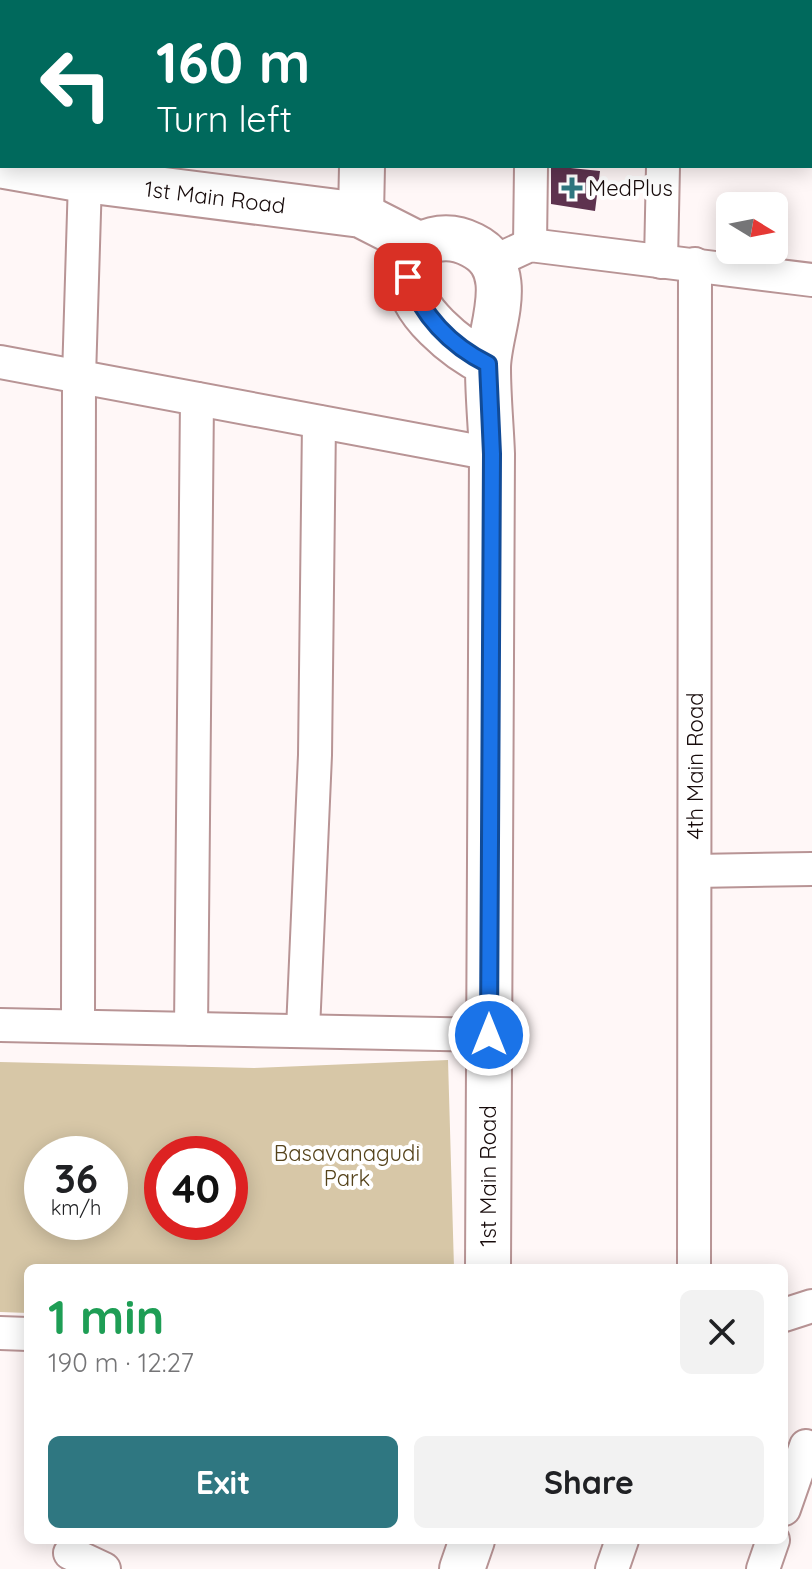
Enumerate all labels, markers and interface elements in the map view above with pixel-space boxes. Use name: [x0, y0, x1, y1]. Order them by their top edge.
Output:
text: 160 m: [156, 27, 310, 97]
icon: left: [24, 32, 128, 136]
text: Turn left: [156, 96, 292, 141]
street label: 1st Main Road: [143, 174, 287, 220]
place label: MedPlus: [588, 174, 673, 202]
marker: MedPlus: [563, 179, 581, 197]
north arrow: [716, 192, 788, 264]
map controls: [716, 192, 788, 264]
pin: [374, 243, 442, 311]
icon: arrive: [386, 255, 430, 299]
street label: 4th Main Road: [681, 692, 709, 840]
position arrow: [447, 993, 531, 1077]
street label: 1st Main Road: [474, 1105, 502, 1247]
speed limit sign: 40: [144, 1136, 248, 1240]
park label: Basavanagudi Park: [274, 1139, 420, 1192]
text: 36: [54, 1153, 98, 1203]
text: km/h: [51, 1195, 101, 1220]
text: 1 min: [48, 1286, 164, 1346]
button: close: [680, 1290, 764, 1374]
text: 190 m · 12:27: [48, 1346, 194, 1379]
button: Exit: [48, 1436, 398, 1528]
button: Share: [414, 1436, 764, 1528]

